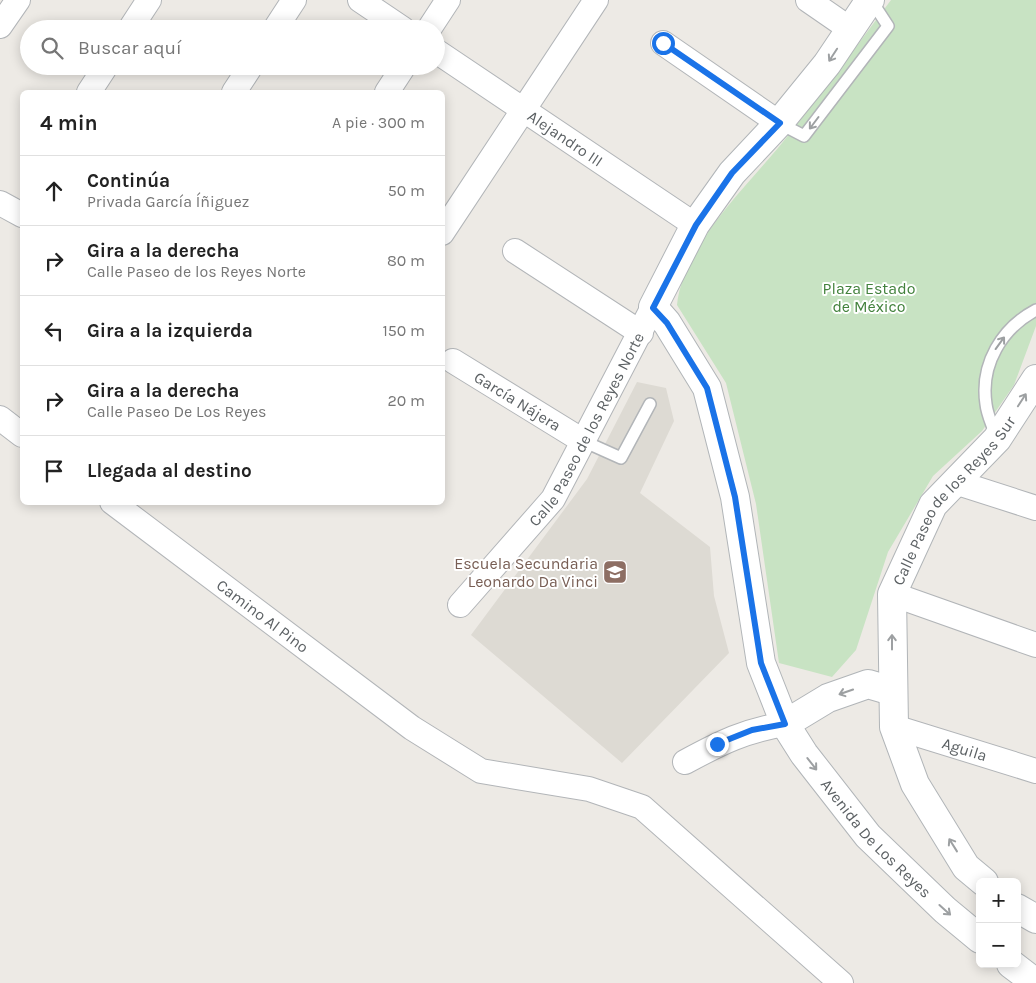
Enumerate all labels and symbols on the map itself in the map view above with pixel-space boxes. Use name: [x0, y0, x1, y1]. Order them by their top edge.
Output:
route start: [652, 32, 675, 55]
one-way arrow: [828, 48, 838, 62]
street label: Alejandro III: [524, 106, 607, 170]
one-way arrow: [808, 116, 819, 129]
park label: Plaza Estado de México: [823, 279, 915, 316]
street label: Calle Paseo de los Reyes Norte: [524, 329, 648, 530]
one-way arrow: [995, 336, 1005, 350]
street label: García Nájera: [471, 367, 565, 435]
one-way arrow: [1017, 393, 1027, 407]
street label: Calle Paseo de los Reyes Sur: [888, 412, 1019, 588]
place label: Escuela Secundaria Leonardo Da Vinci: [454, 554, 598, 591]
school or university icon: Escuela Secundaria Leonardo Da Vinci: [602, 559, 628, 585]
street label: Camino Al Pino: [213, 575, 313, 656]
one-way arrow: [887, 635, 897, 651]
one-way arrow: [838, 688, 854, 697]
route end: [706, 733, 729, 756]
street label: Aguila: [940, 733, 989, 765]
one-way arrow: [807, 758, 818, 771]
street label: Avenida De Los Reyes: [817, 775, 935, 901]
one-way arrow: [947, 839, 957, 853]
one-way arrow: [938, 904, 951, 916]

